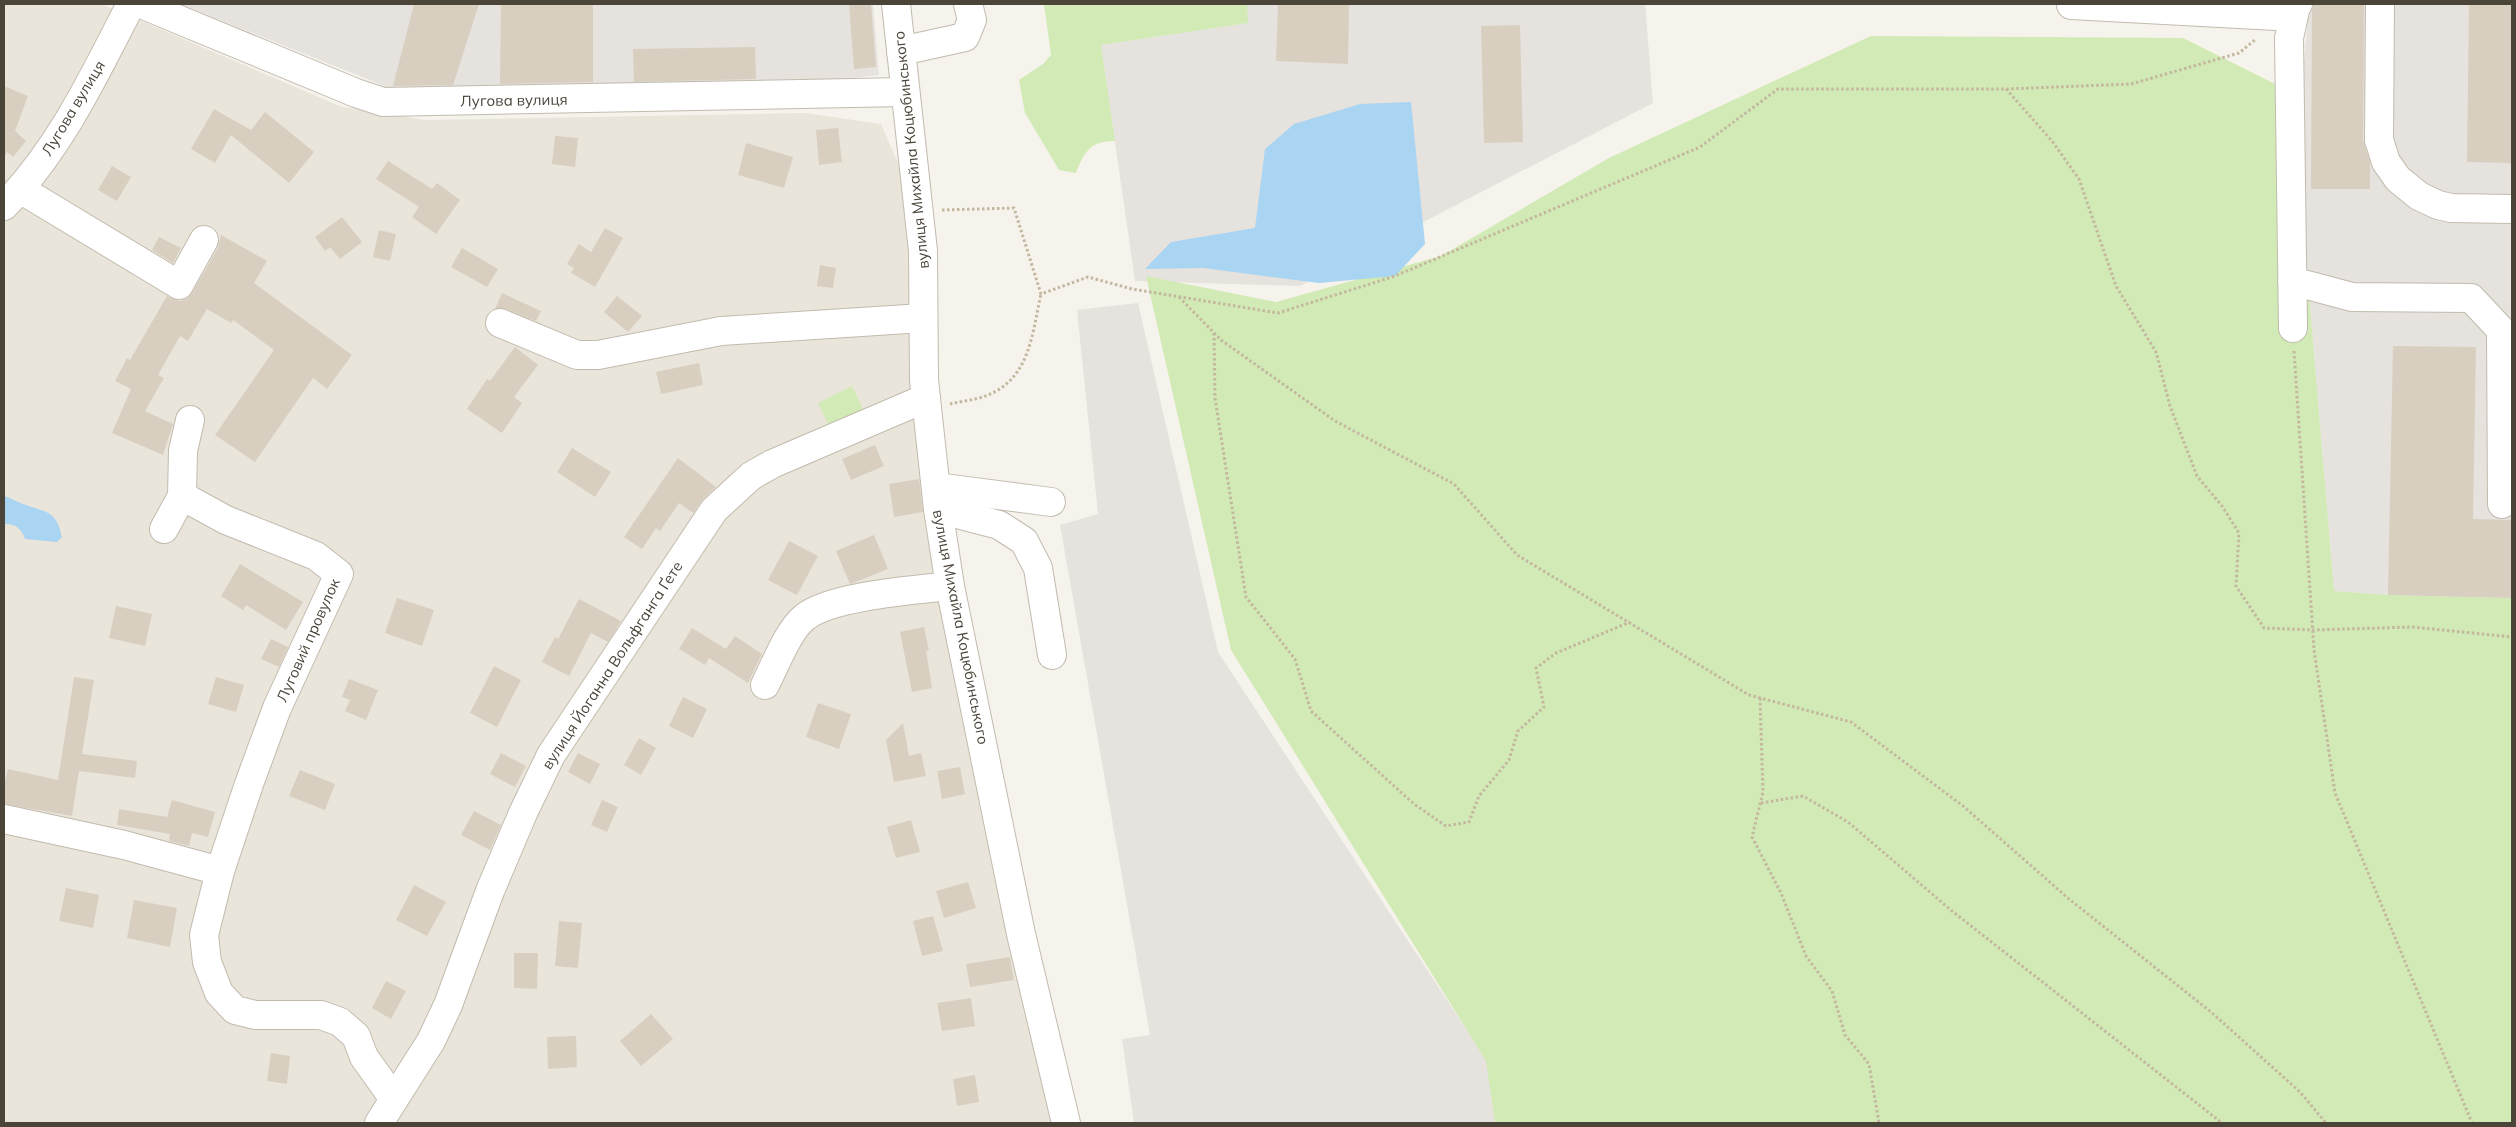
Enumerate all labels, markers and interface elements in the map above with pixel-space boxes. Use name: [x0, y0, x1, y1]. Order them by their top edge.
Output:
street label: вулиця Михайла Коцюбинського: [889, 30, 933, 270]
street label: Лугова вулиця: [37, 57, 109, 159]
street label: Лугова вулиця: [460, 90, 568, 110]
street label: вулиця Михайла Коцюбинського: [929, 508, 993, 746]
street label: вулиця Йоганна Вольфганга Ґете: [537, 557, 687, 773]
street label: Луговий провулок: [272, 574, 344, 705]

